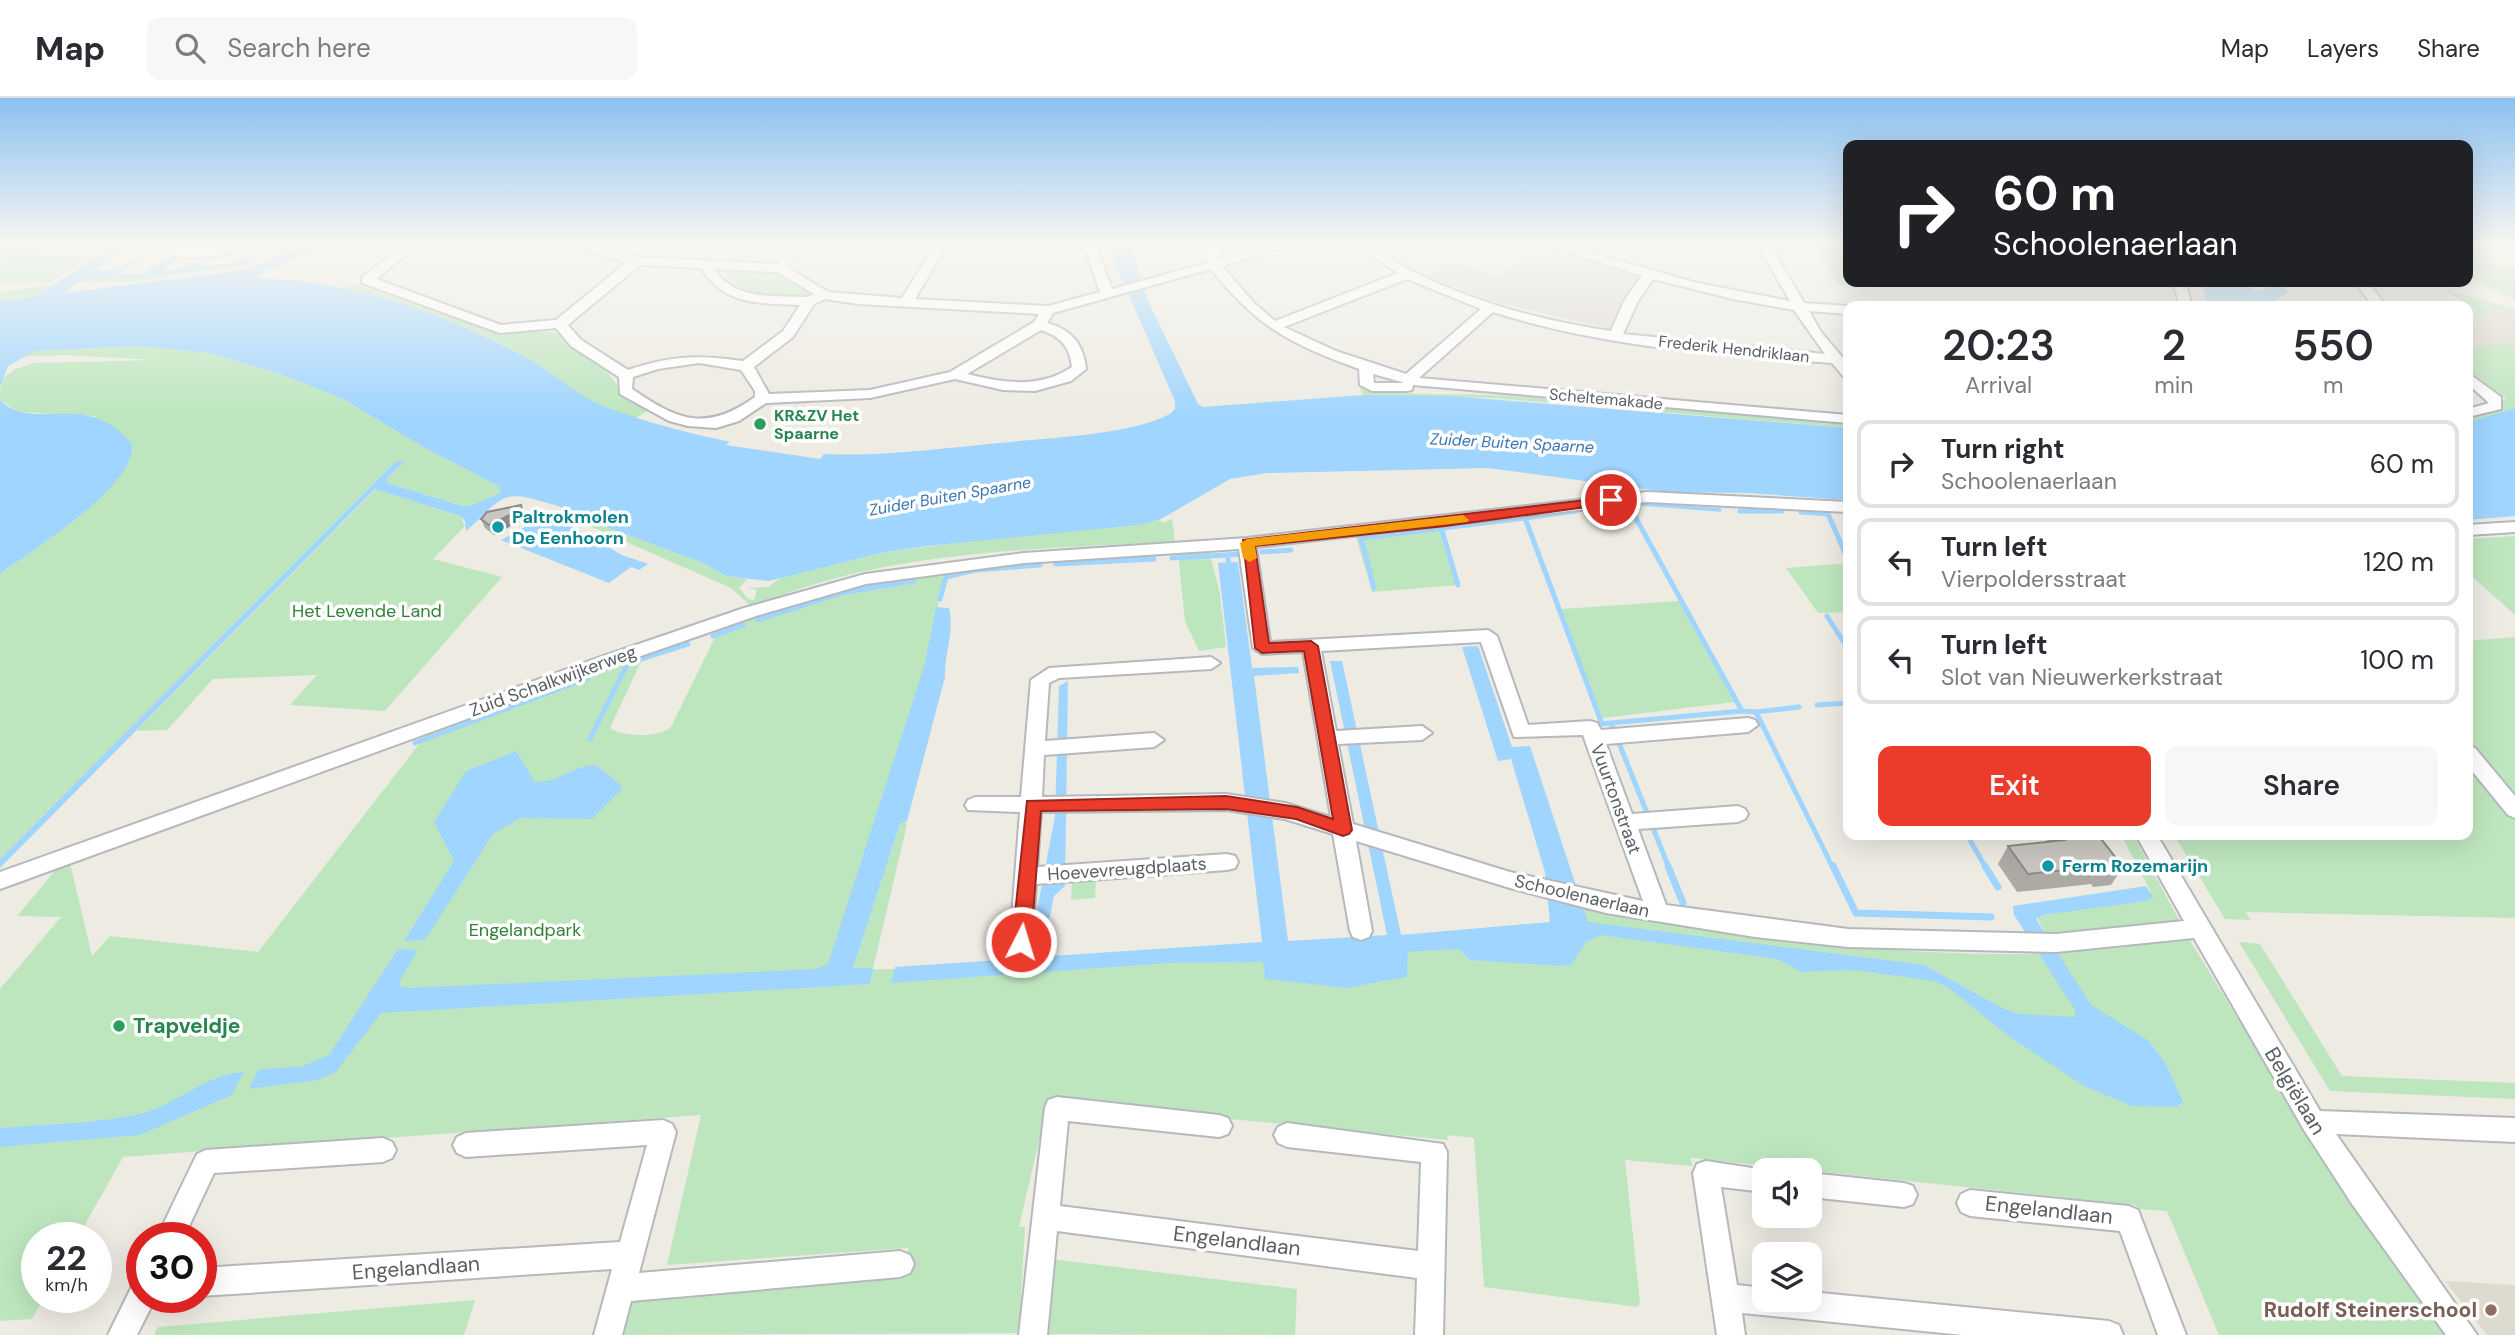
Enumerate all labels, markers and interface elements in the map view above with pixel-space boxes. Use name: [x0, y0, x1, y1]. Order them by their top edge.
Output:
search box: [147, 17, 637, 80]
text: Map: [35, 27, 105, 70]
icon: search: [171, 29, 209, 67]
text: Search here: [227, 31, 371, 65]
text: Map: [2221, 33, 2269, 64]
text: Layers: [2307, 33, 2379, 64]
text: Share: [2417, 33, 2480, 64]
text: 60 m: [1993, 161, 2116, 225]
icon: right: [1878, 168, 1969, 259]
text: Schoolenaerlaan: [1993, 223, 2238, 265]
text: 20:23: [1942, 318, 2055, 373]
text: 2: [2162, 318, 2186, 373]
text: 550: [2293, 318, 2374, 373]
street label: Frederik Hendriklaan: [1657, 331, 1811, 367]
text: Arrival: [1965, 370, 2032, 400]
text: min: [2154, 370, 2193, 400]
text: m: [2323, 370, 2343, 400]
street label: Scheltemakade: [1548, 384, 1664, 414]
place label: KR&ZV Het Spaarne: [774, 405, 859, 444]
marker: KR&ZV Het Spaarne: [752, 416, 768, 432]
water label: Zuider Buiten Spaarne: [1430, 428, 1594, 458]
text: Turn right: [1941, 432, 2065, 466]
icon: right: [1882, 445, 1920, 483]
text: 60 m: [2370, 447, 2434, 481]
text: Schoolenaerlaan: [1941, 466, 2117, 496]
pin: [1581, 470, 1641, 530]
water label: Zuider Buiten Spaarne: [867, 471, 1033, 521]
icon: arrive: [1592, 481, 1630, 519]
place label: Paltrokmolen De Eenhoorn: [512, 505, 629, 550]
marker: Paltrokmolen De Eenhoorn: [490, 519, 506, 535]
text: Turn left: [1941, 530, 2048, 564]
icon: left: [1882, 543, 1920, 581]
text: 120 m: [2363, 545, 2434, 579]
text: Vierpoldersstraat: [1941, 564, 2126, 594]
park label: Het Levende Land: [292, 599, 442, 623]
text: Turn left: [1941, 628, 2048, 662]
street label: Zuid Schalkwijkerweg: [466, 640, 640, 722]
icon: left: [1882, 641, 1920, 679]
text: 100 m: [2360, 643, 2434, 677]
text: Slot van Nieuwerkerkstraat: [1941, 662, 2223, 692]
street label: Vuurtonstraat: [1585, 741, 1647, 857]
button: Exit: [1878, 746, 2151, 826]
button: Share: [2165, 746, 2438, 826]
street label: Hoevevreugdplaats: [1046, 851, 1208, 887]
place label: Ferm Rozemarijn: [2062, 854, 2208, 878]
marker: Ferm Rozemarijn: [2040, 858, 2056, 874]
street label: Schoolenaerlaan: [1512, 869, 1652, 923]
position arrow: [984, 905, 1058, 979]
park label: Engelandpark: [469, 918, 581, 942]
place label: Trapveldje: [133, 1012, 241, 1040]
marker: Trapveldje: [111, 1018, 127, 1034]
street label: Belgiëlaan: [2258, 1042, 2332, 1140]
map controls: [1752, 1158, 1822, 1312]
button: sound: [1752, 1158, 1822, 1228]
street label: Engelandlaan: [1984, 1189, 2114, 1231]
street label: Engelandlaan: [1172, 1219, 1302, 1263]
speed limit sign: 30: [126, 1222, 217, 1313]
text: 22: [46, 1235, 87, 1281]
button: layers: [1752, 1242, 1822, 1312]
street label: Engelandlaan: [351, 1250, 481, 1286]
text: km/h: [45, 1273, 88, 1297]
place label: Rudolf Steinerschool: [2264, 1296, 2477, 1324]
marker: Rudolf Steinerschool: [2483, 1302, 2499, 1318]

